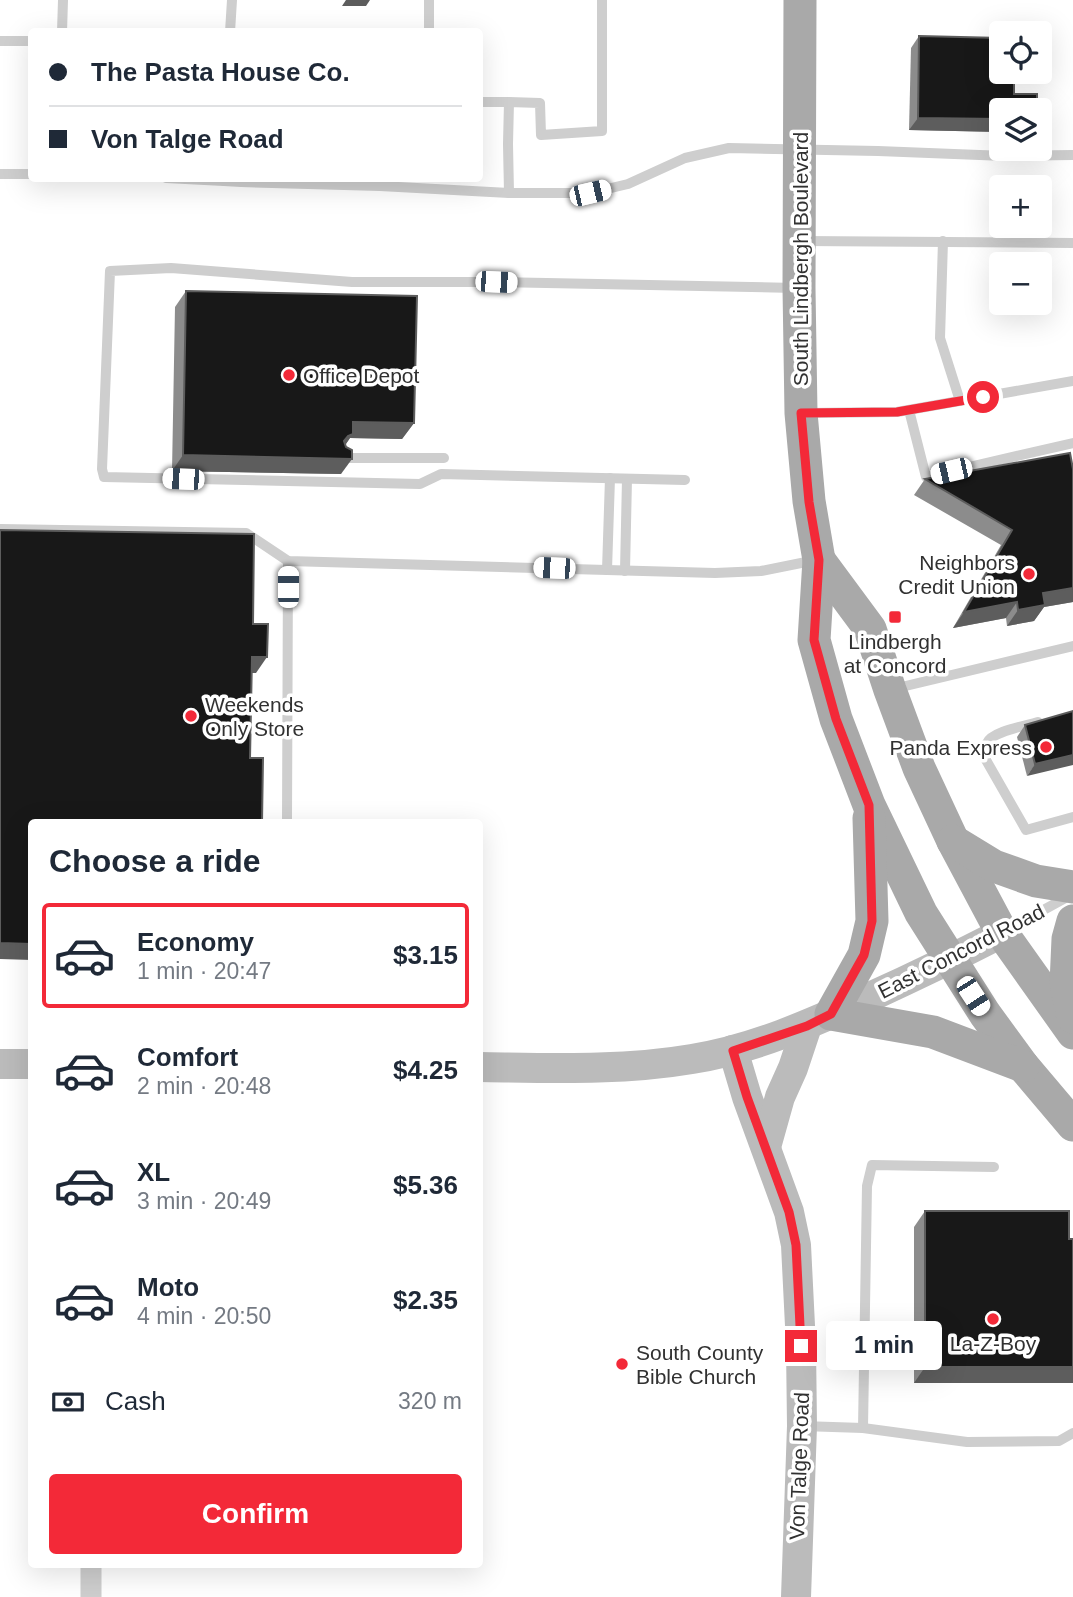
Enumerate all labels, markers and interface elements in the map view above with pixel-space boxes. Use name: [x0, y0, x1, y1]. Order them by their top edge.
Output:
map controls: [989, 21, 1052, 315]
button: locate: [989, 21, 1052, 84]
text: The Pasta House Co.: [91, 57, 350, 87]
button: layers: [989, 98, 1052, 161]
text: Von Talge Road: [91, 124, 284, 154]
street label: South Lindbergh Boulevard: [789, 132, 812, 386]
button: +: [989, 175, 1052, 238]
car: [568, 178, 613, 208]
button: −: [989, 252, 1052, 315]
car: [475, 271, 518, 293]
place label: Office Depot: [303, 364, 420, 387]
marker: Office Depot: [281, 367, 297, 383]
route start: [967, 381, 999, 413]
car: [929, 456, 974, 486]
car: [162, 468, 205, 490]
place label: Neighbors Credit Union: [898, 551, 1015, 598]
car: [533, 557, 576, 579]
car: [278, 566, 299, 608]
marker: Neighbors Credit Union: [1021, 566, 1037, 582]
marker: Lindbergh at Concord: [887, 609, 903, 625]
place label: Lindbergh at Concord: [844, 630, 946, 677]
place label: Weekends Only Store: [205, 693, 304, 740]
marker: Weekends Only Store: [183, 708, 199, 724]
place label: Panda Express: [890, 736, 1032, 759]
marker: Panda Express: [1038, 739, 1054, 755]
text: Choose a ride: [49, 843, 261, 879]
street label: East Concord Road: [874, 899, 1048, 1003]
icon: car: [53, 924, 116, 987]
text: Economy: [137, 927, 254, 957]
text: $3.15: [393, 940, 458, 970]
text: 1 min · 20:47: [137, 958, 271, 984]
car: [953, 973, 994, 1019]
icon: car: [53, 1039, 116, 1102]
text: Comfort: [137, 1042, 238, 1072]
text: $4.25: [393, 1055, 458, 1085]
text: 2 min · 20:48: [137, 1073, 271, 1099]
icon: car: [53, 1154, 116, 1217]
text: XL: [137, 1157, 170, 1187]
text: $5.36: [393, 1170, 458, 1200]
text: 3 min · 20:49: [137, 1188, 271, 1214]
icon: car: [53, 1269, 116, 1332]
text: Moto: [137, 1272, 199, 1302]
text: $2.35: [393, 1285, 458, 1315]
text: 4 min · 20:50: [137, 1303, 271, 1329]
marker: La-Z-Boy: [985, 1311, 1001, 1327]
callout: 1 min: [826, 1322, 941, 1370]
route end: [785, 1330, 817, 1362]
text: 1 min: [854, 1332, 914, 1358]
place label: La-Z-Boy: [950, 1332, 1037, 1355]
place label: South County Bible Church: [636, 1341, 764, 1388]
marker: South County Bible Church: [614, 1356, 630, 1372]
icon: cash: [49, 1383, 87, 1421]
text: Cash: [105, 1386, 166, 1416]
text: 320 m: [398, 1388, 462, 1414]
street label: Von Talge Road: [785, 1392, 813, 1540]
button: Confirm: [49, 1474, 462, 1554]

